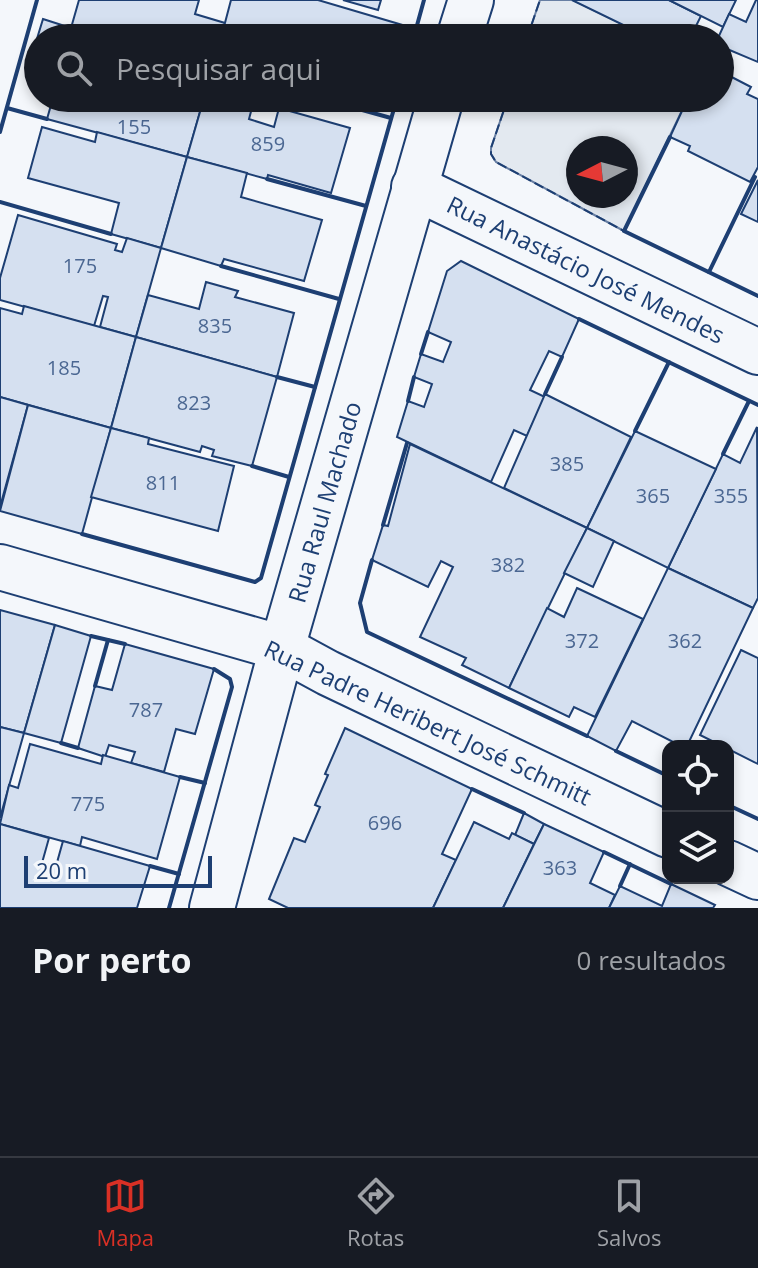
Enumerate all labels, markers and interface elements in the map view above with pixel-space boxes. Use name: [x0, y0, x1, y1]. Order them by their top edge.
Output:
search box: [24, 24, 734, 112]
icon: search: [52, 46, 96, 90]
text: Pesquisar aqui: [116, 48, 322, 89]
house number: 155: [117, 113, 151, 140]
house number: 859: [251, 130, 285, 157]
north arrow: [566, 136, 638, 208]
street label: Rua Anastácio José Mendes: [442, 187, 730, 351]
house number: 175: [63, 252, 97, 279]
house number: 835: [198, 312, 232, 339]
house number: 185: [47, 354, 81, 381]
house number: 823: [177, 389, 211, 416]
street label: Rua Raul Machado: [279, 398, 369, 606]
house number: 385: [550, 450, 584, 477]
house number: 811: [146, 469, 180, 496]
house number: 365: [636, 482, 670, 509]
house number: 355: [714, 482, 748, 509]
house number: 382: [491, 551, 525, 578]
house number: 372: [565, 627, 599, 654]
house number: 362: [668, 627, 702, 654]
street label: Rua Padre Heribert José Schmitt: [259, 631, 597, 813]
house number: 787: [129, 696, 163, 723]
map controls: [662, 740, 734, 884]
button: locate: [662, 740, 734, 812]
house number: 775: [71, 790, 105, 817]
house number: 696: [368, 809, 402, 836]
button: layers: [662, 812, 734, 884]
scale bar: [24, 852, 212, 888]
house number: 363: [543, 854, 577, 881]
text: 20 m: [36, 855, 87, 885]
text: Por perto: [32, 937, 192, 983]
text: 0 resultados: [577, 942, 726, 978]
tab: Mapa: [96, 1174, 154, 1252]
tab: Rotas: [347, 1174, 404, 1252]
tab: Salvos: [597, 1174, 662, 1252]

